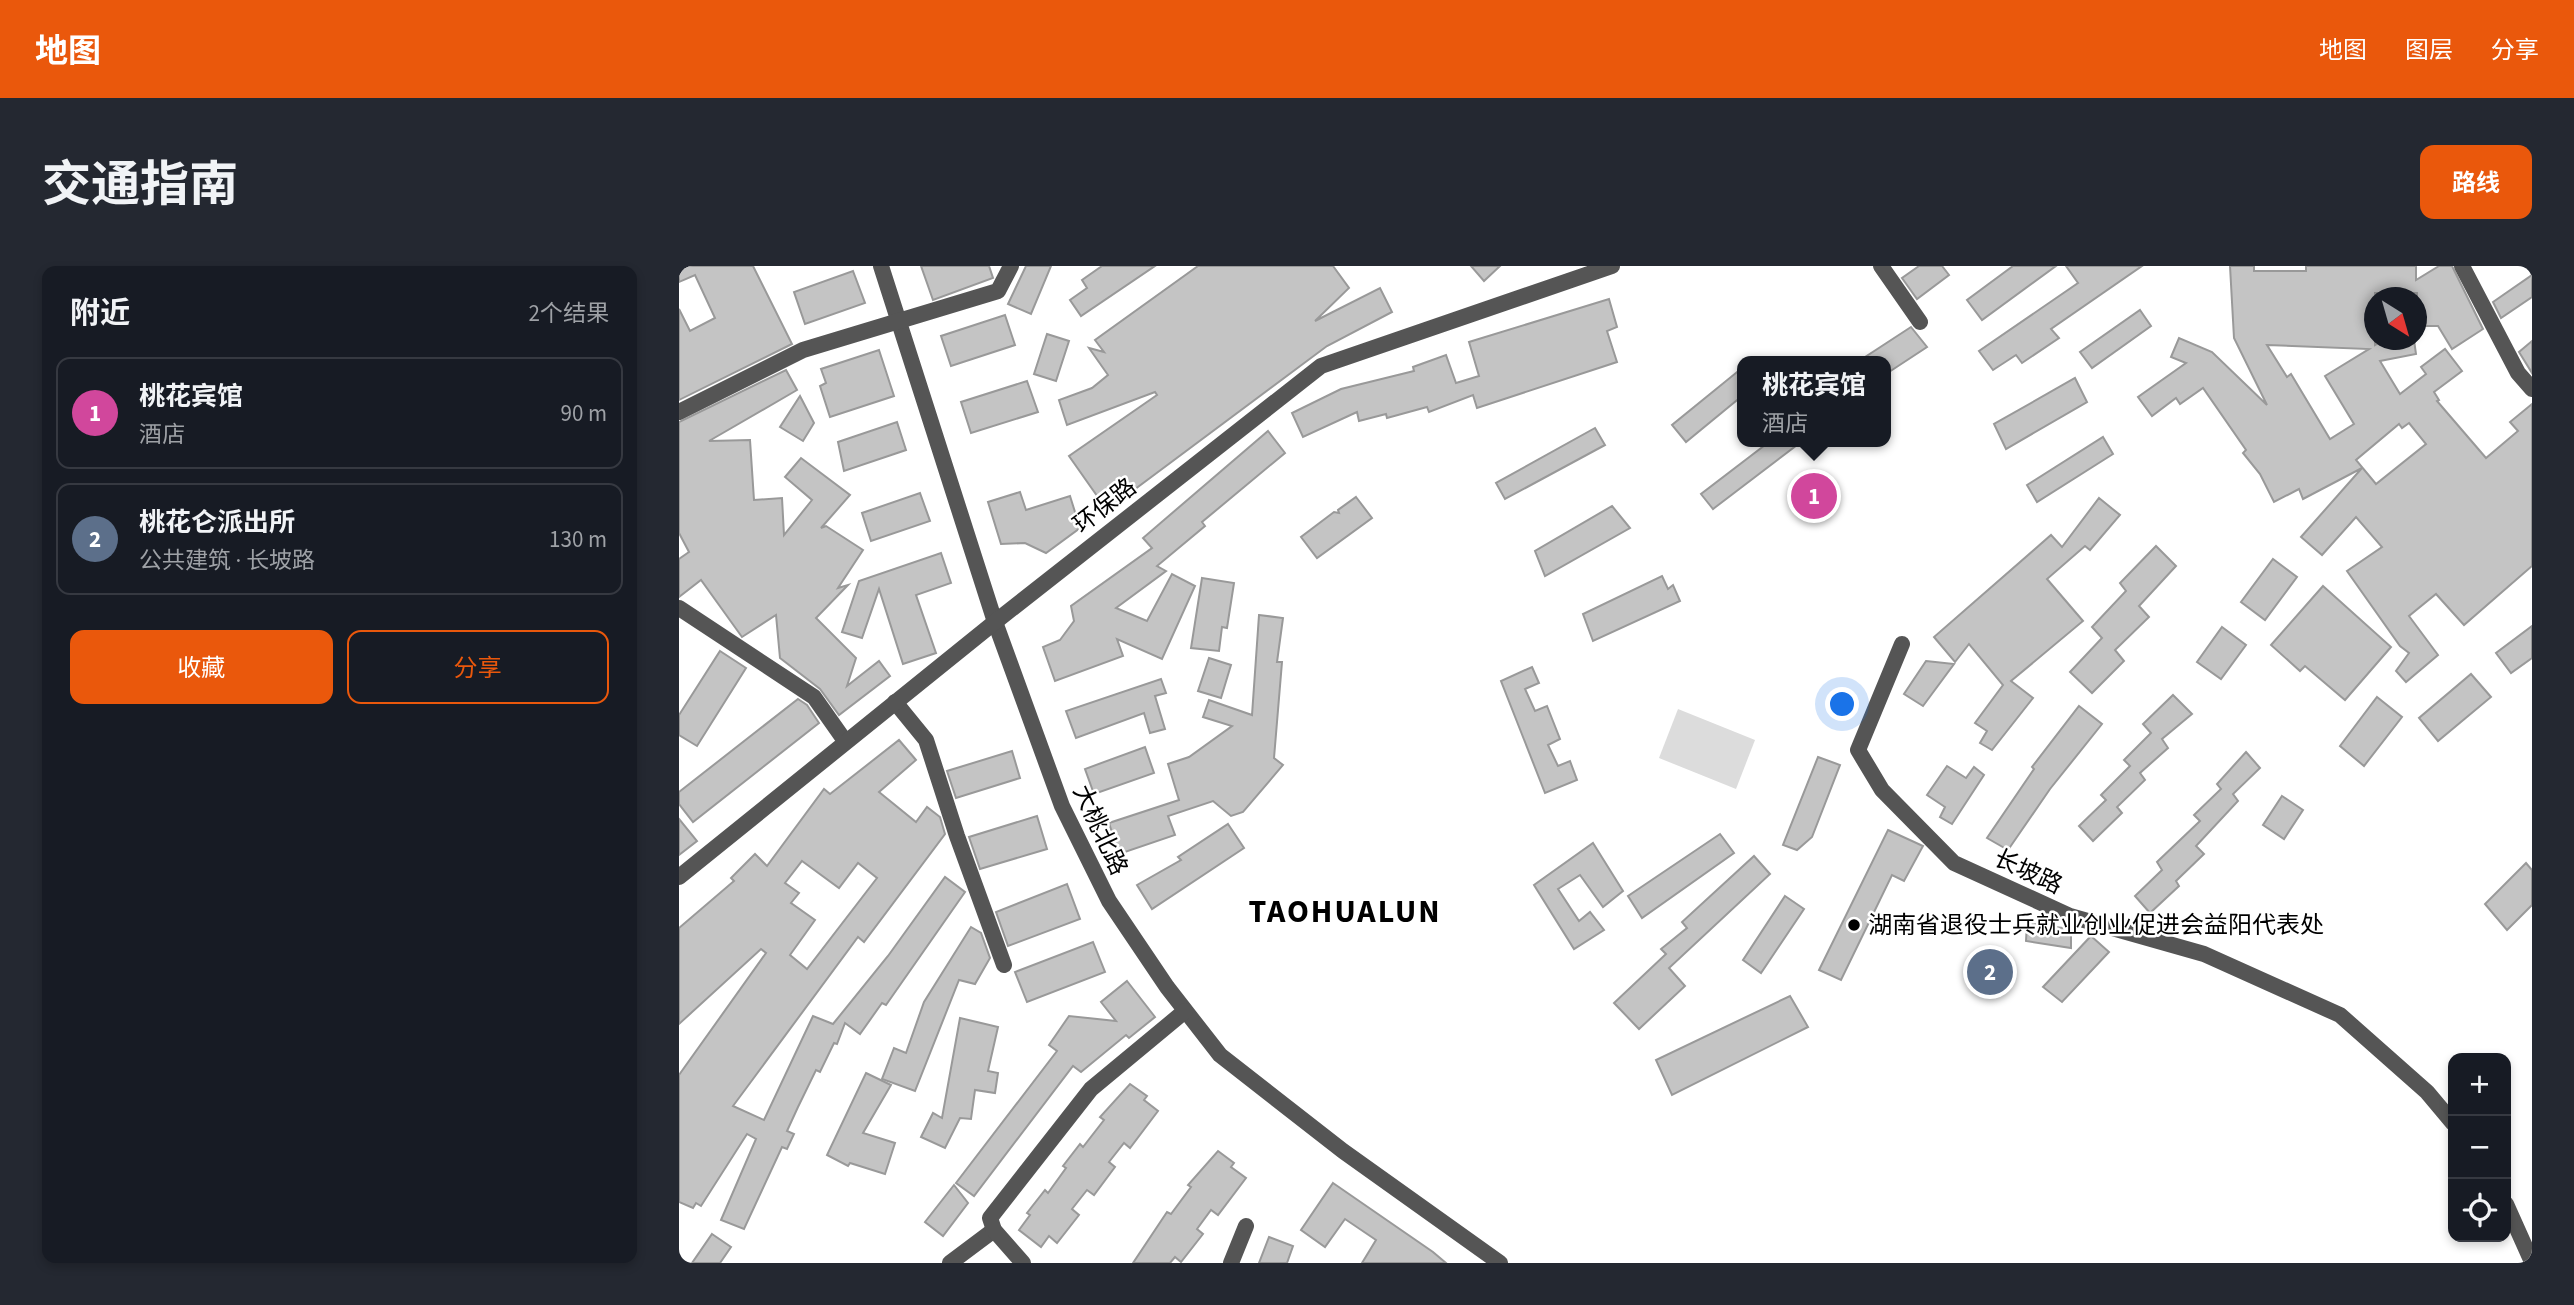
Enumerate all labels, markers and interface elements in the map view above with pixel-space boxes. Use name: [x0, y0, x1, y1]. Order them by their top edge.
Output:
text: 地图: [35, 28, 101, 75]
text: 地图: [2319, 33, 2367, 68]
text: 图层: [2405, 33, 2453, 68]
text: 分享: [2491, 33, 2539, 68]
button: 路线: [2420, 145, 2532, 219]
text: 交通指南: [42, 151, 238, 221]
north arrow: [2364, 287, 2427, 350]
text: 附近: [70, 292, 130, 335]
text: 2个结果: [529, 297, 609, 330]
popup: [1737, 356, 1891, 447]
text: 桃花宾馆: [1762, 367, 1866, 404]
text: 桃花宾馆: [139, 378, 243, 415]
text: 1: [89, 397, 101, 430]
text: 90 m: [560, 397, 607, 430]
text: 酒店: [1762, 407, 1808, 440]
text: 酒店: [139, 418, 185, 451]
street label: 环保路: [1066, 470, 1144, 542]
pin: 1: [1791, 470, 1837, 522]
text: 桃花仑派出所: [139, 504, 295, 541]
text: 2: [89, 523, 101, 556]
text: 130 m: [549, 523, 607, 556]
text: 公共建筑 · 长坡路: [139, 544, 315, 577]
button: 收藏: [70, 630, 333, 704]
button: 分享: [347, 630, 609, 704]
your location: [1825, 687, 1859, 721]
street label: 大桃北路: [1064, 779, 1136, 881]
street label: 长坡路: [1988, 841, 2068, 903]
district label: TAOHUALUN: [1248, 889, 1442, 935]
place label: 湖南省退役士兵就业创业促进会益阳代表处: [1868, 908, 2324, 943]
marker: 湖南省退役士兵就业创业促进会益阳代表处: [1846, 917, 1862, 933]
pin: 2: [1967, 946, 2013, 998]
map controls: [2448, 1053, 2511, 1242]
button: +: [2448, 1053, 2511, 1116]
button: −: [2448, 1116, 2511, 1179]
button: locate: [2448, 1179, 2511, 1242]

